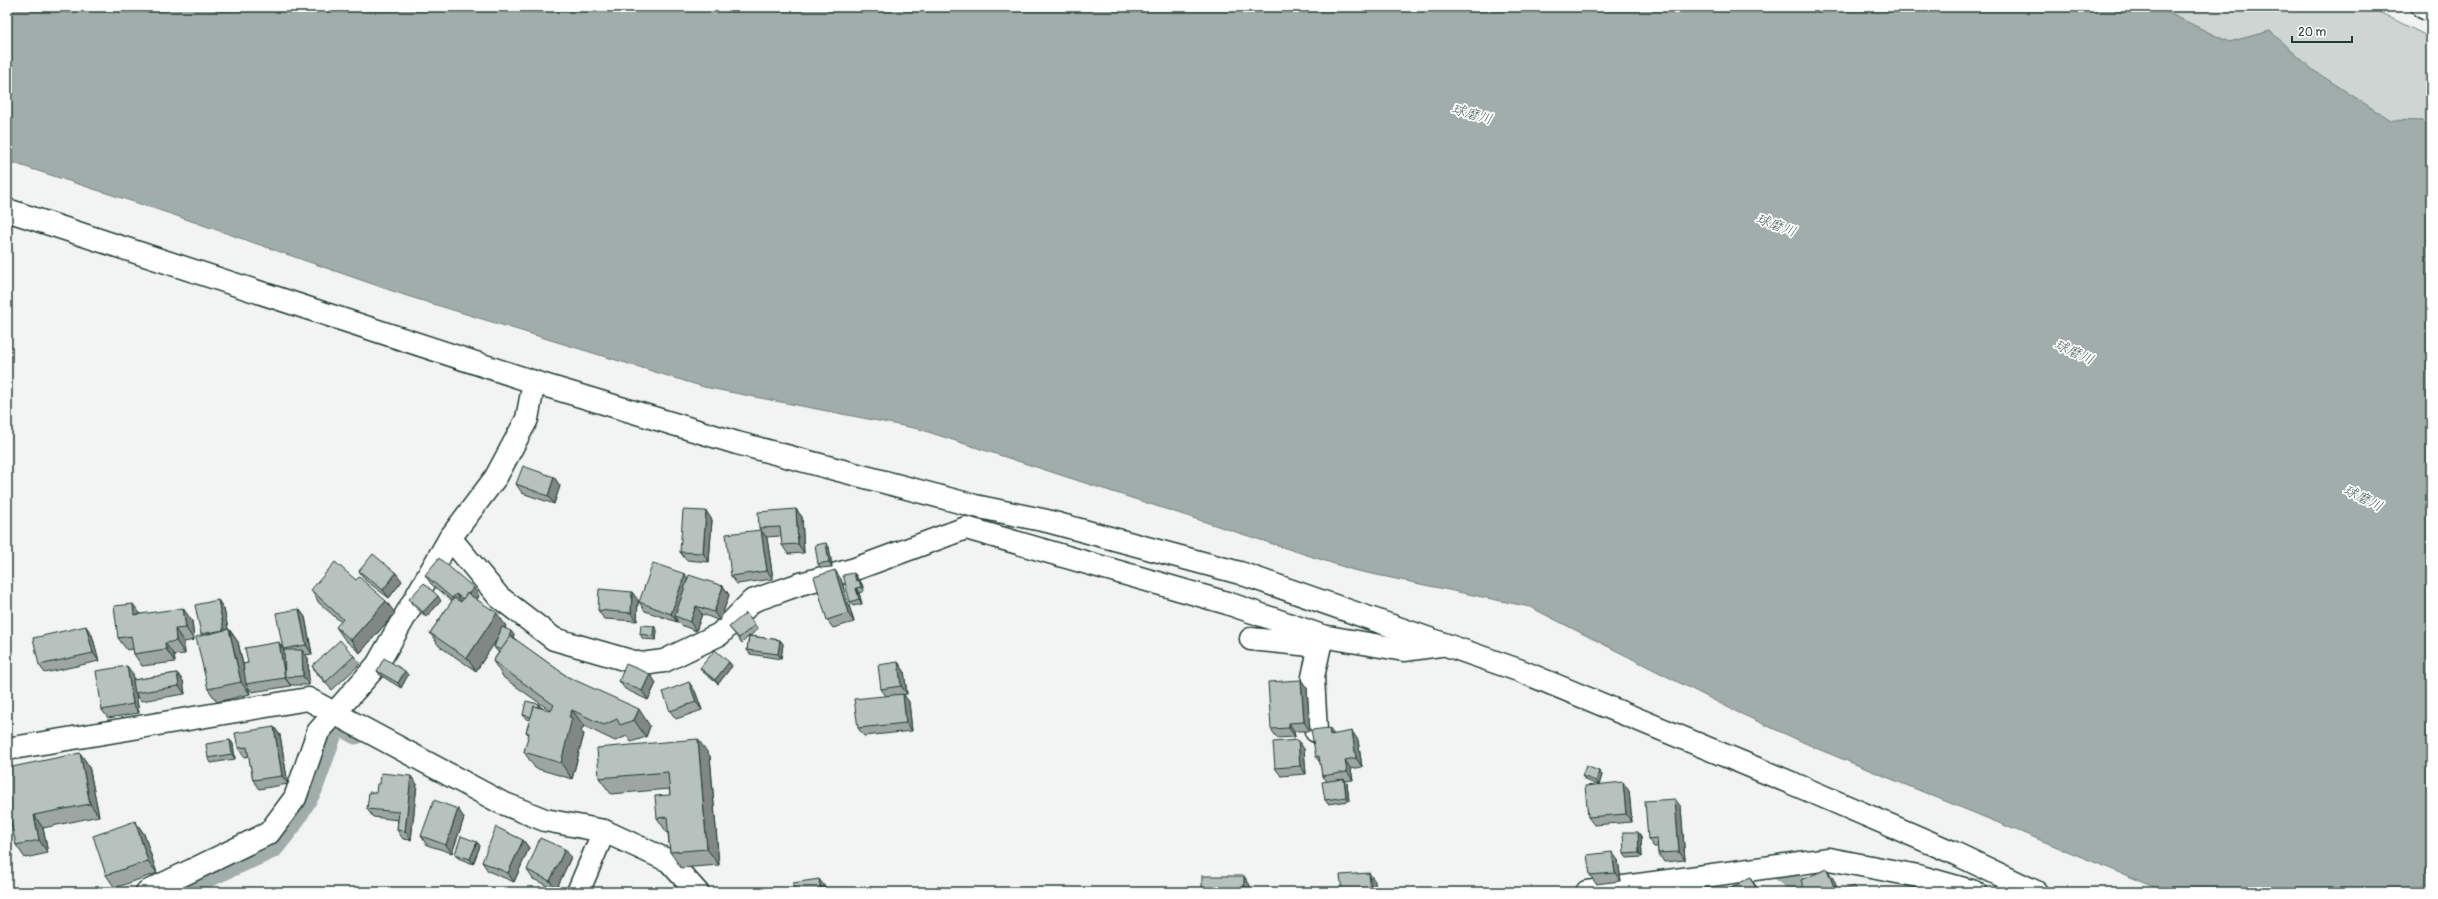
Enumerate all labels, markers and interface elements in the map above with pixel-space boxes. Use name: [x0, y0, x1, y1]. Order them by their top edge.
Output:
scale bar: [2292, 18, 2352, 44]
text: 20 m: [2298, 25, 2327, 40]
water label: 球磨川: [1449, 100, 1495, 128]
water label: 球磨川: [1753, 210, 1799, 240]
water label: 球磨川: [2051, 335, 2097, 369]
water label: 球磨川: [2340, 481, 2386, 515]

